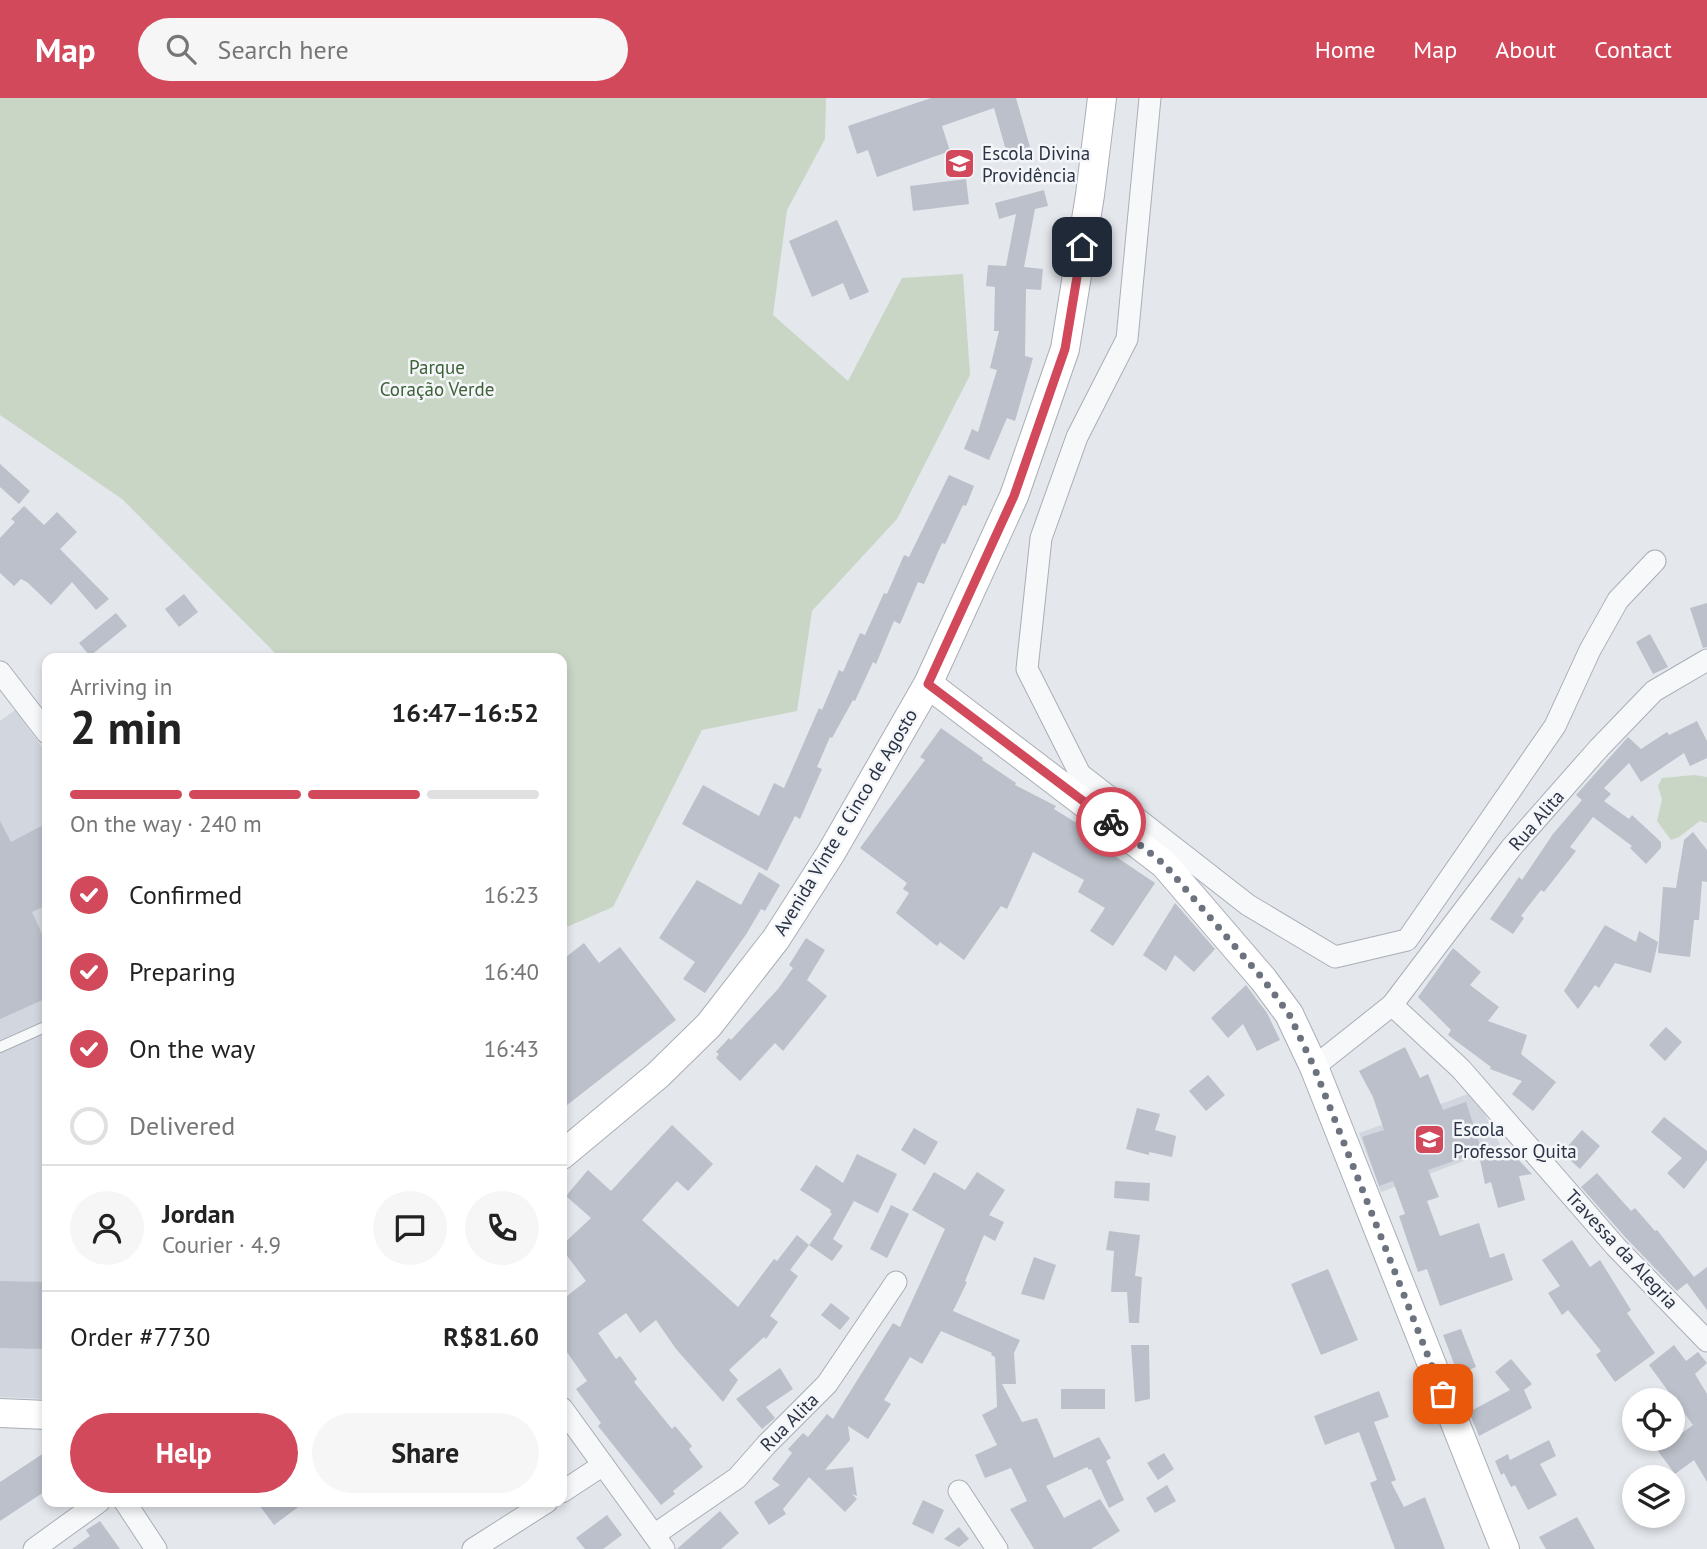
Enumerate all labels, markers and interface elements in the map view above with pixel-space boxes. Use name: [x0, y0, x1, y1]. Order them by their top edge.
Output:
search box: [138, 18, 628, 81]
text: Map: [35, 28, 96, 71]
icon: search: [162, 30, 200, 68]
text: Search here: [218, 33, 349, 66]
text: Home: [1315, 34, 1375, 65]
text: Map: [1413, 34, 1457, 65]
text: About: [1495, 34, 1556, 65]
text: Contact: [1594, 34, 1672, 65]
place label: Escola Divina Providência: [982, 141, 1090, 187]
school or university icon: Escola Divina Providência: [942, 147, 976, 181]
pin: [1052, 217, 1112, 277]
icon: home: [1063, 228, 1101, 266]
park label: Parque Coração Verde: [380, 355, 494, 401]
text: Arriving in: [70, 672, 172, 701]
text: 16:47–16:52: [392, 696, 539, 729]
text: 2 min: [70, 697, 182, 757]
street label: Avenida Vinte e Cinco de Agosto: [768, 704, 922, 940]
street label: Rua Alita: [1503, 785, 1569, 855]
courier: [1076, 787, 1146, 857]
icon: bike: [1092, 803, 1130, 841]
text: On the way · 240 m: [70, 809, 262, 838]
icon: check: [70, 876, 108, 914]
text: Confirmed: [129, 878, 242, 911]
text: 16:23: [484, 880, 539, 909]
icon: check: [70, 953, 108, 991]
text: Preparing: [129, 955, 236, 988]
text: 16:40: [484, 957, 539, 986]
icon: check: [70, 1030, 108, 1068]
text: On the way: [129, 1032, 255, 1065]
text: 16:43: [484, 1034, 539, 1063]
text: Delivered: [129, 1109, 235, 1142]
place label: Escola Professor Quita: [1453, 1117, 1577, 1163]
school or university icon: Escola Professor Quita: [1413, 1123, 1447, 1157]
street label: Travessa da Alegria: [1560, 1184, 1684, 1314]
button: person: [70, 1191, 144, 1265]
button: chat: [373, 1191, 447, 1265]
button: phone: [465, 1191, 539, 1265]
text: Jordan: [162, 1197, 235, 1230]
text: Courier · 4.9: [162, 1230, 281, 1259]
text: Order #7730: [70, 1320, 210, 1353]
text: R$81.60: [443, 1320, 539, 1353]
pin: [1413, 1364, 1473, 1424]
icon: bag: [1424, 1375, 1462, 1413]
street label: Rua Alita: [755, 1388, 823, 1456]
map controls: [1622, 1388, 1685, 1528]
button: locate: [1622, 1388, 1685, 1451]
button: Help: [70, 1413, 298, 1493]
button: Share: [312, 1413, 539, 1493]
button: layers: [1622, 1465, 1685, 1528]

